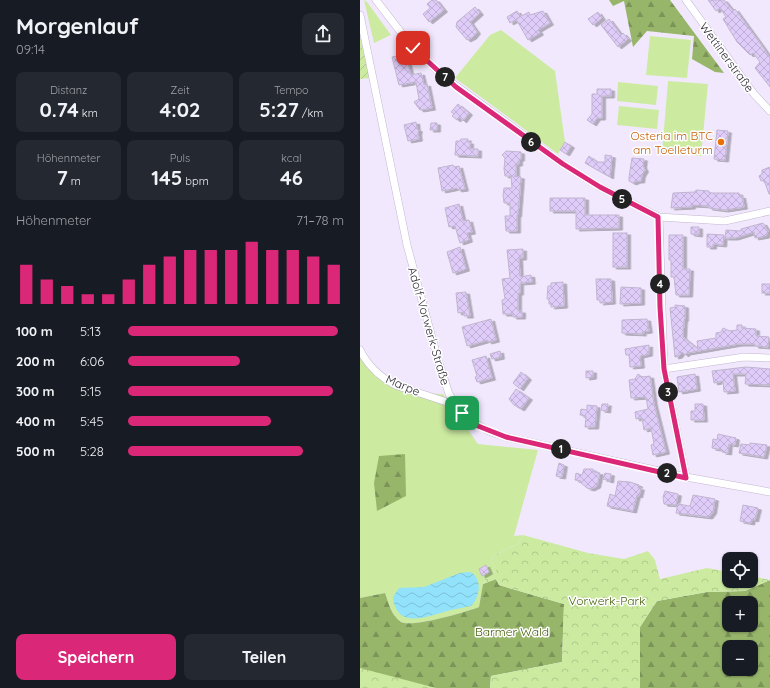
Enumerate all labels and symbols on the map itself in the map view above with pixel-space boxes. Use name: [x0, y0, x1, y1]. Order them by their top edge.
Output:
street label: Wettinerstraße: [697, 19, 758, 95]
pin: [396, 31, 430, 65]
pin: 7: [435, 67, 455, 87]
place label: Osteria im BTC am Toelleturm: [630, 128, 713, 157]
pin: 6: [521, 132, 541, 152]
marker: Osteria im BTC am Toelleturm: [716, 137, 726, 147]
pin: 5: [612, 189, 632, 209]
street label: Adolf-Vorwerk-Straße: [405, 265, 453, 387]
pin: 4: [650, 274, 670, 294]
street label: Marpe: [384, 371, 423, 399]
pin: 3: [658, 382, 678, 402]
pin: [445, 396, 479, 430]
pin: 1: [551, 439, 571, 459]
pin: 2: [657, 463, 677, 483]
park label: Vorwerk-Park: [568, 593, 646, 608]
park label: Barmer Wald: [475, 624, 549, 639]

